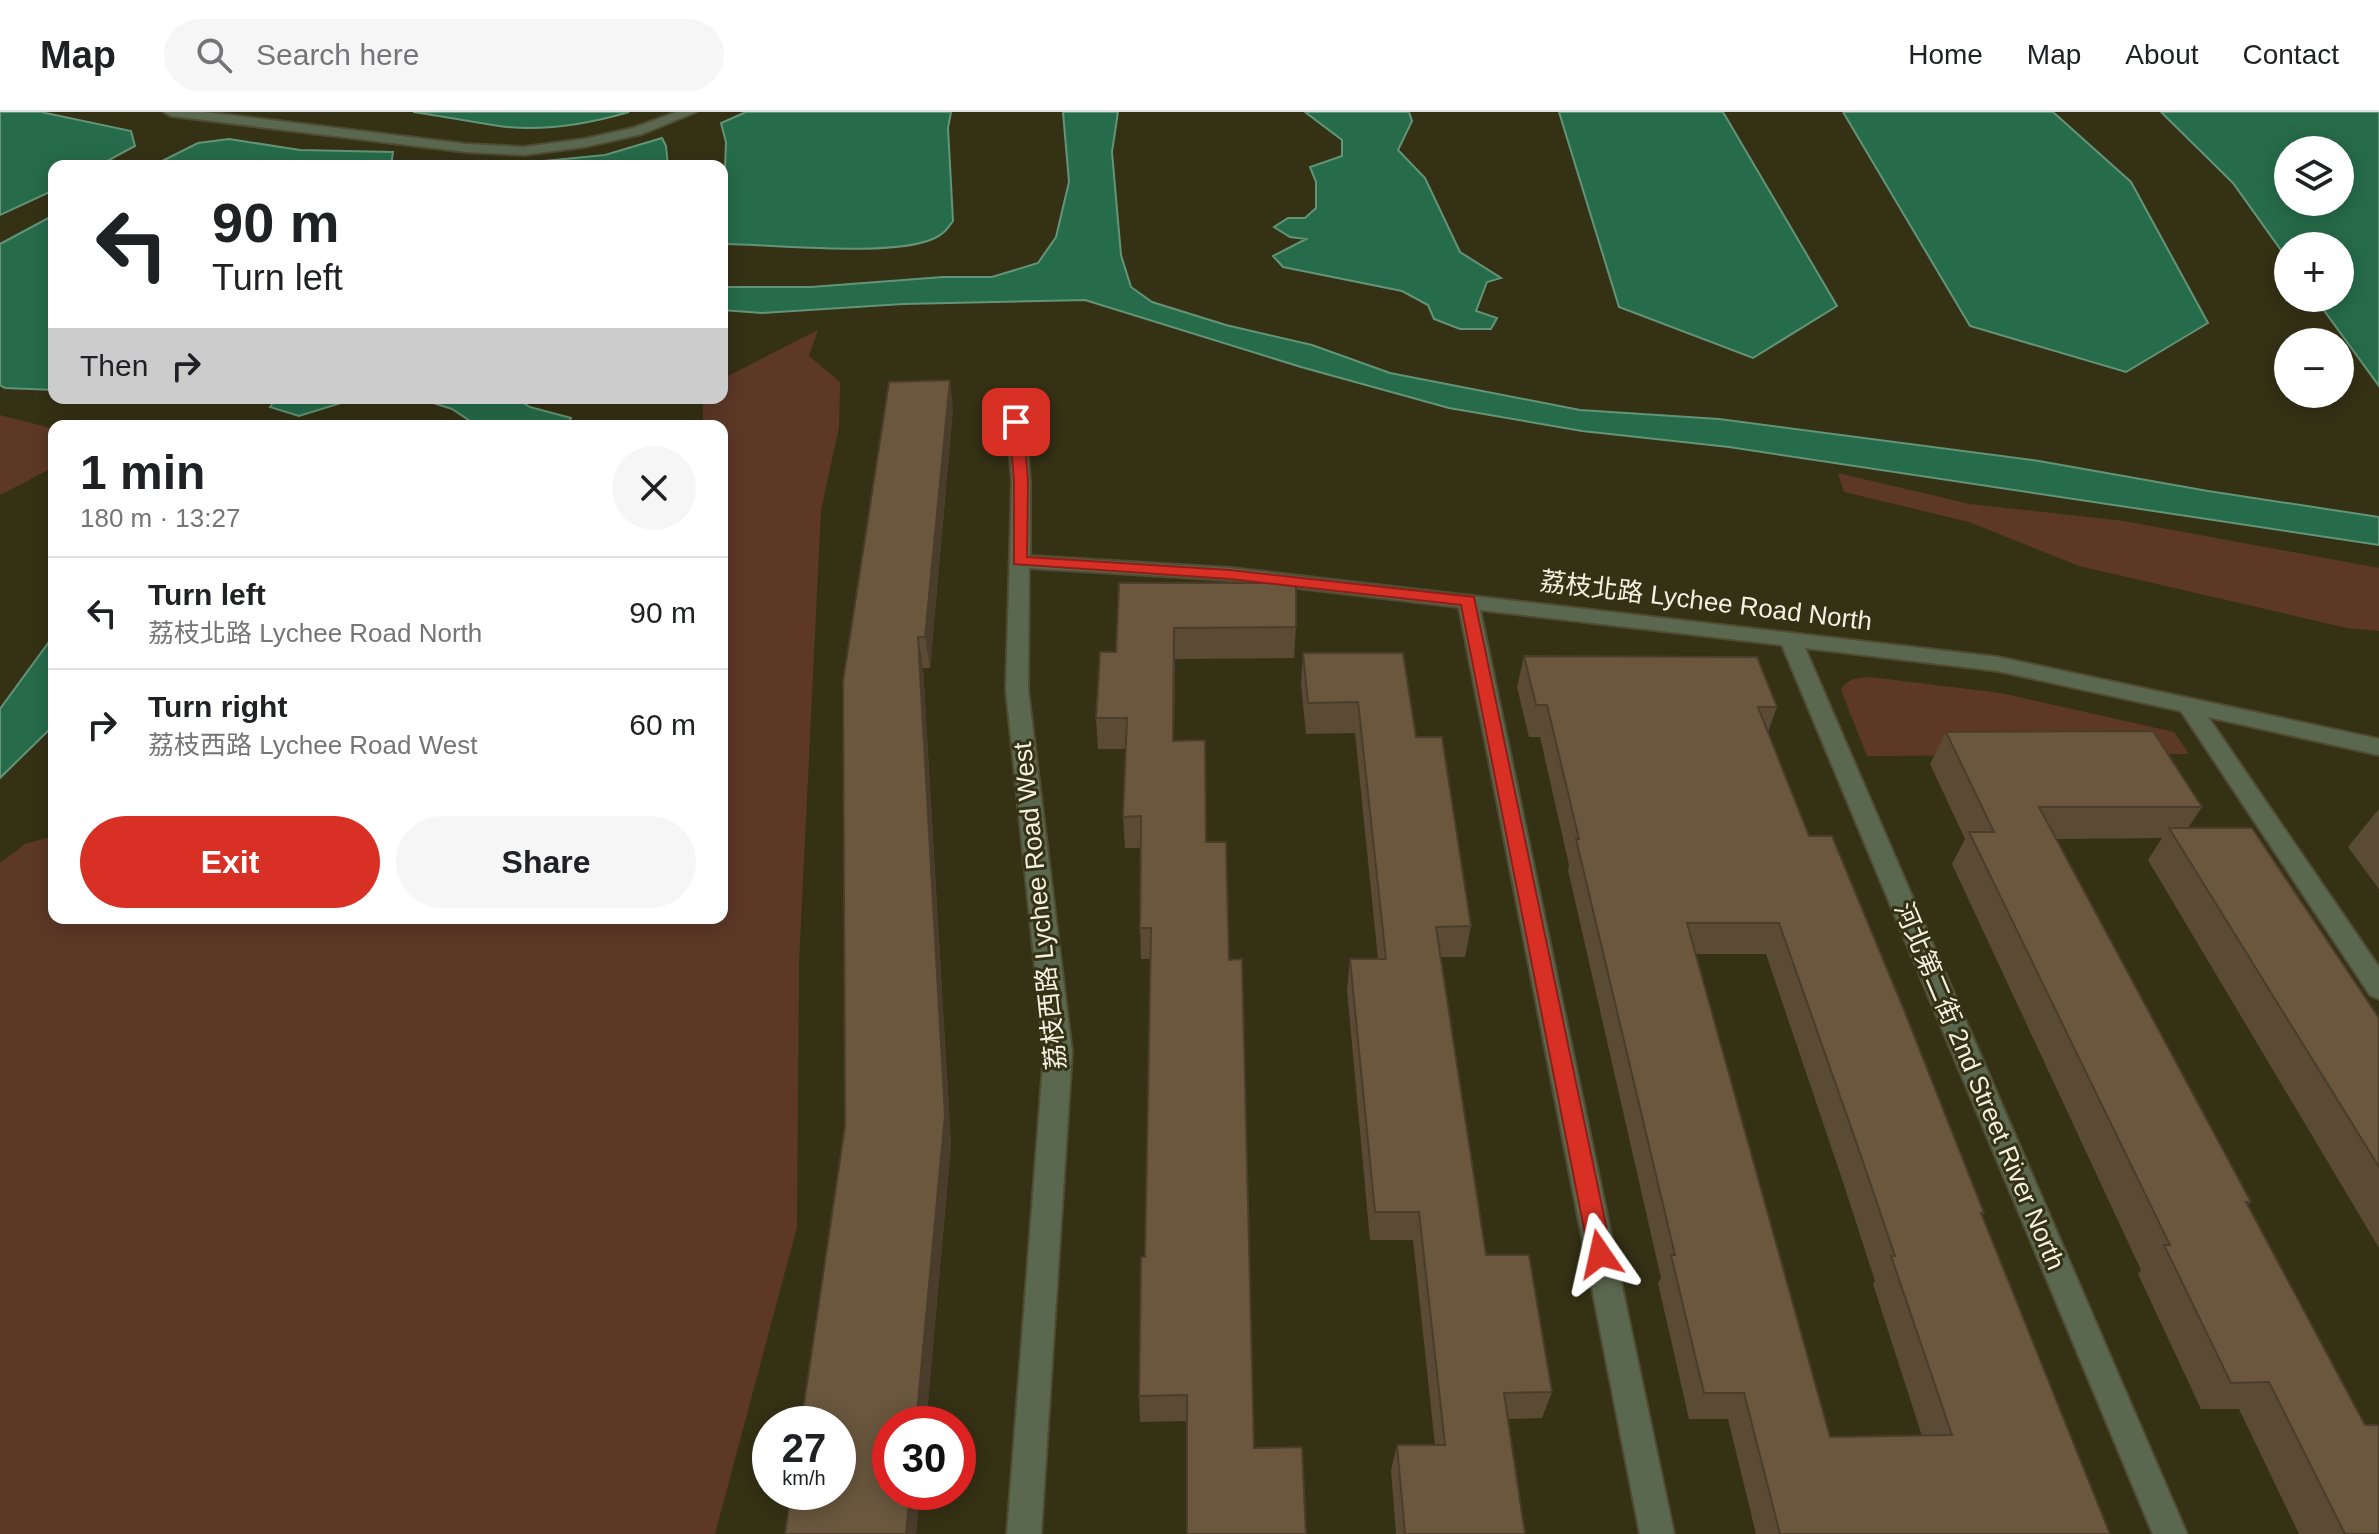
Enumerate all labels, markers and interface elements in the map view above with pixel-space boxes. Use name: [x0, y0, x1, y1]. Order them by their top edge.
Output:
search box: [164, 19, 724, 91]
icon: search: [192, 33, 236, 77]
text: Map: [40, 34, 116, 76]
text: Search here: [256, 38, 419, 71]
text: Home: [1908, 39, 1983, 70]
text: Map: [2027, 39, 2081, 70]
text: About: [2125, 39, 2199, 70]
text: Contact: [2243, 39, 2339, 70]
map controls: [2274, 136, 2354, 408]
button: layers: [2274, 136, 2354, 216]
text: 90 m: [212, 191, 340, 254]
icon: left: [80, 192, 184, 296]
button: +: [2274, 232, 2354, 312]
text: Turn left: [212, 257, 343, 298]
button: −: [2274, 328, 2354, 408]
icon: right: [164, 344, 208, 388]
text: Then: [80, 349, 148, 382]
pin: [982, 388, 1050, 456]
icon: arrive: [994, 400, 1038, 444]
text: 1 min: [80, 446, 205, 499]
button: close: [612, 446, 696, 530]
text: 180 m · 13:27: [80, 503, 240, 533]
street label: 荔枝北路 Lychee Road North: [1538, 566, 1874, 636]
text: Turn left: [148, 578, 266, 611]
icon: left: [80, 591, 124, 635]
text: 90 m: [629, 596, 696, 629]
text: 荔枝北路 Lychee Road North: [148, 618, 482, 648]
text: Turn right: [148, 690, 287, 723]
icon: right: [80, 703, 124, 747]
text: 60 m: [629, 708, 696, 741]
text: 荔枝西路 Lychee Road West: [148, 730, 477, 760]
street label: 荔枝西路 Lychee Road West: [1007, 740, 1071, 1071]
button: Exit: [80, 816, 380, 908]
button: Share: [396, 816, 696, 908]
street label: 河北第二街 2nd Street River North: [1889, 898, 2071, 1274]
position arrow: [1558, 1212, 1642, 1296]
speed limit sign: 30: [872, 1406, 976, 1510]
text: 27: [782, 1426, 826, 1470]
text: km/h: [782, 1467, 826, 1489]

